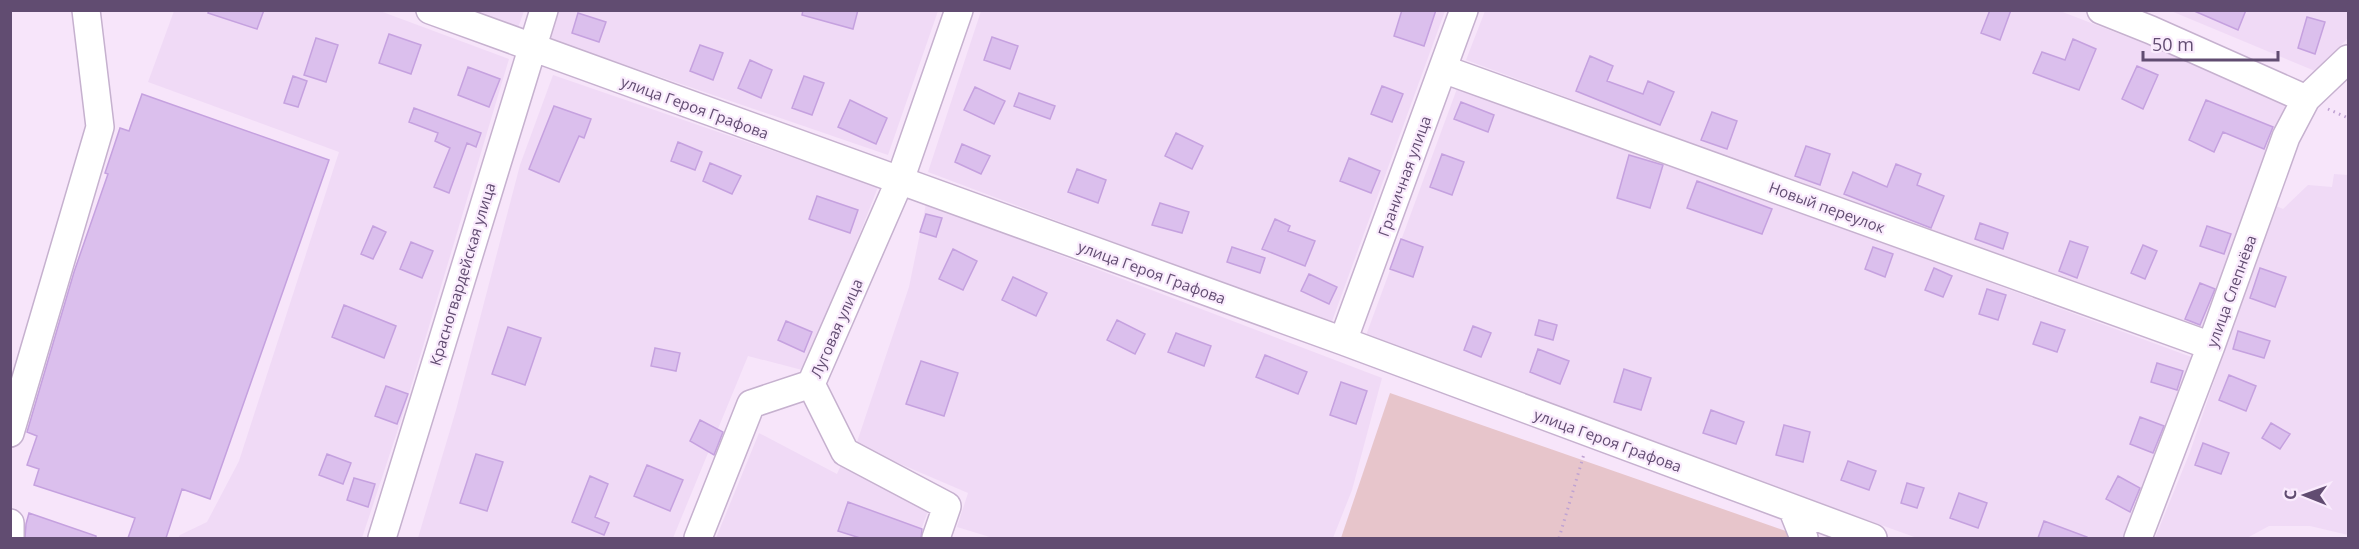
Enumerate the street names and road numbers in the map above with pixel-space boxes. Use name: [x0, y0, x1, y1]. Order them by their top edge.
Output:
street label: улица Героя Графова: [618, 71, 772, 143]
street label: Граничная улица: [1373, 113, 1435, 239]
street label: Новый переулок: [1766, 177, 1888, 237]
street label: Красногвардейская улица: [425, 180, 499, 368]
street label: улица Слепнёва: [2201, 232, 2261, 350]
street label: улица Героя Графова: [1075, 236, 1229, 308]
street label: Луговая улица: [805, 275, 867, 381]
street label: улица Героя Графова: [1531, 404, 1685, 476]

